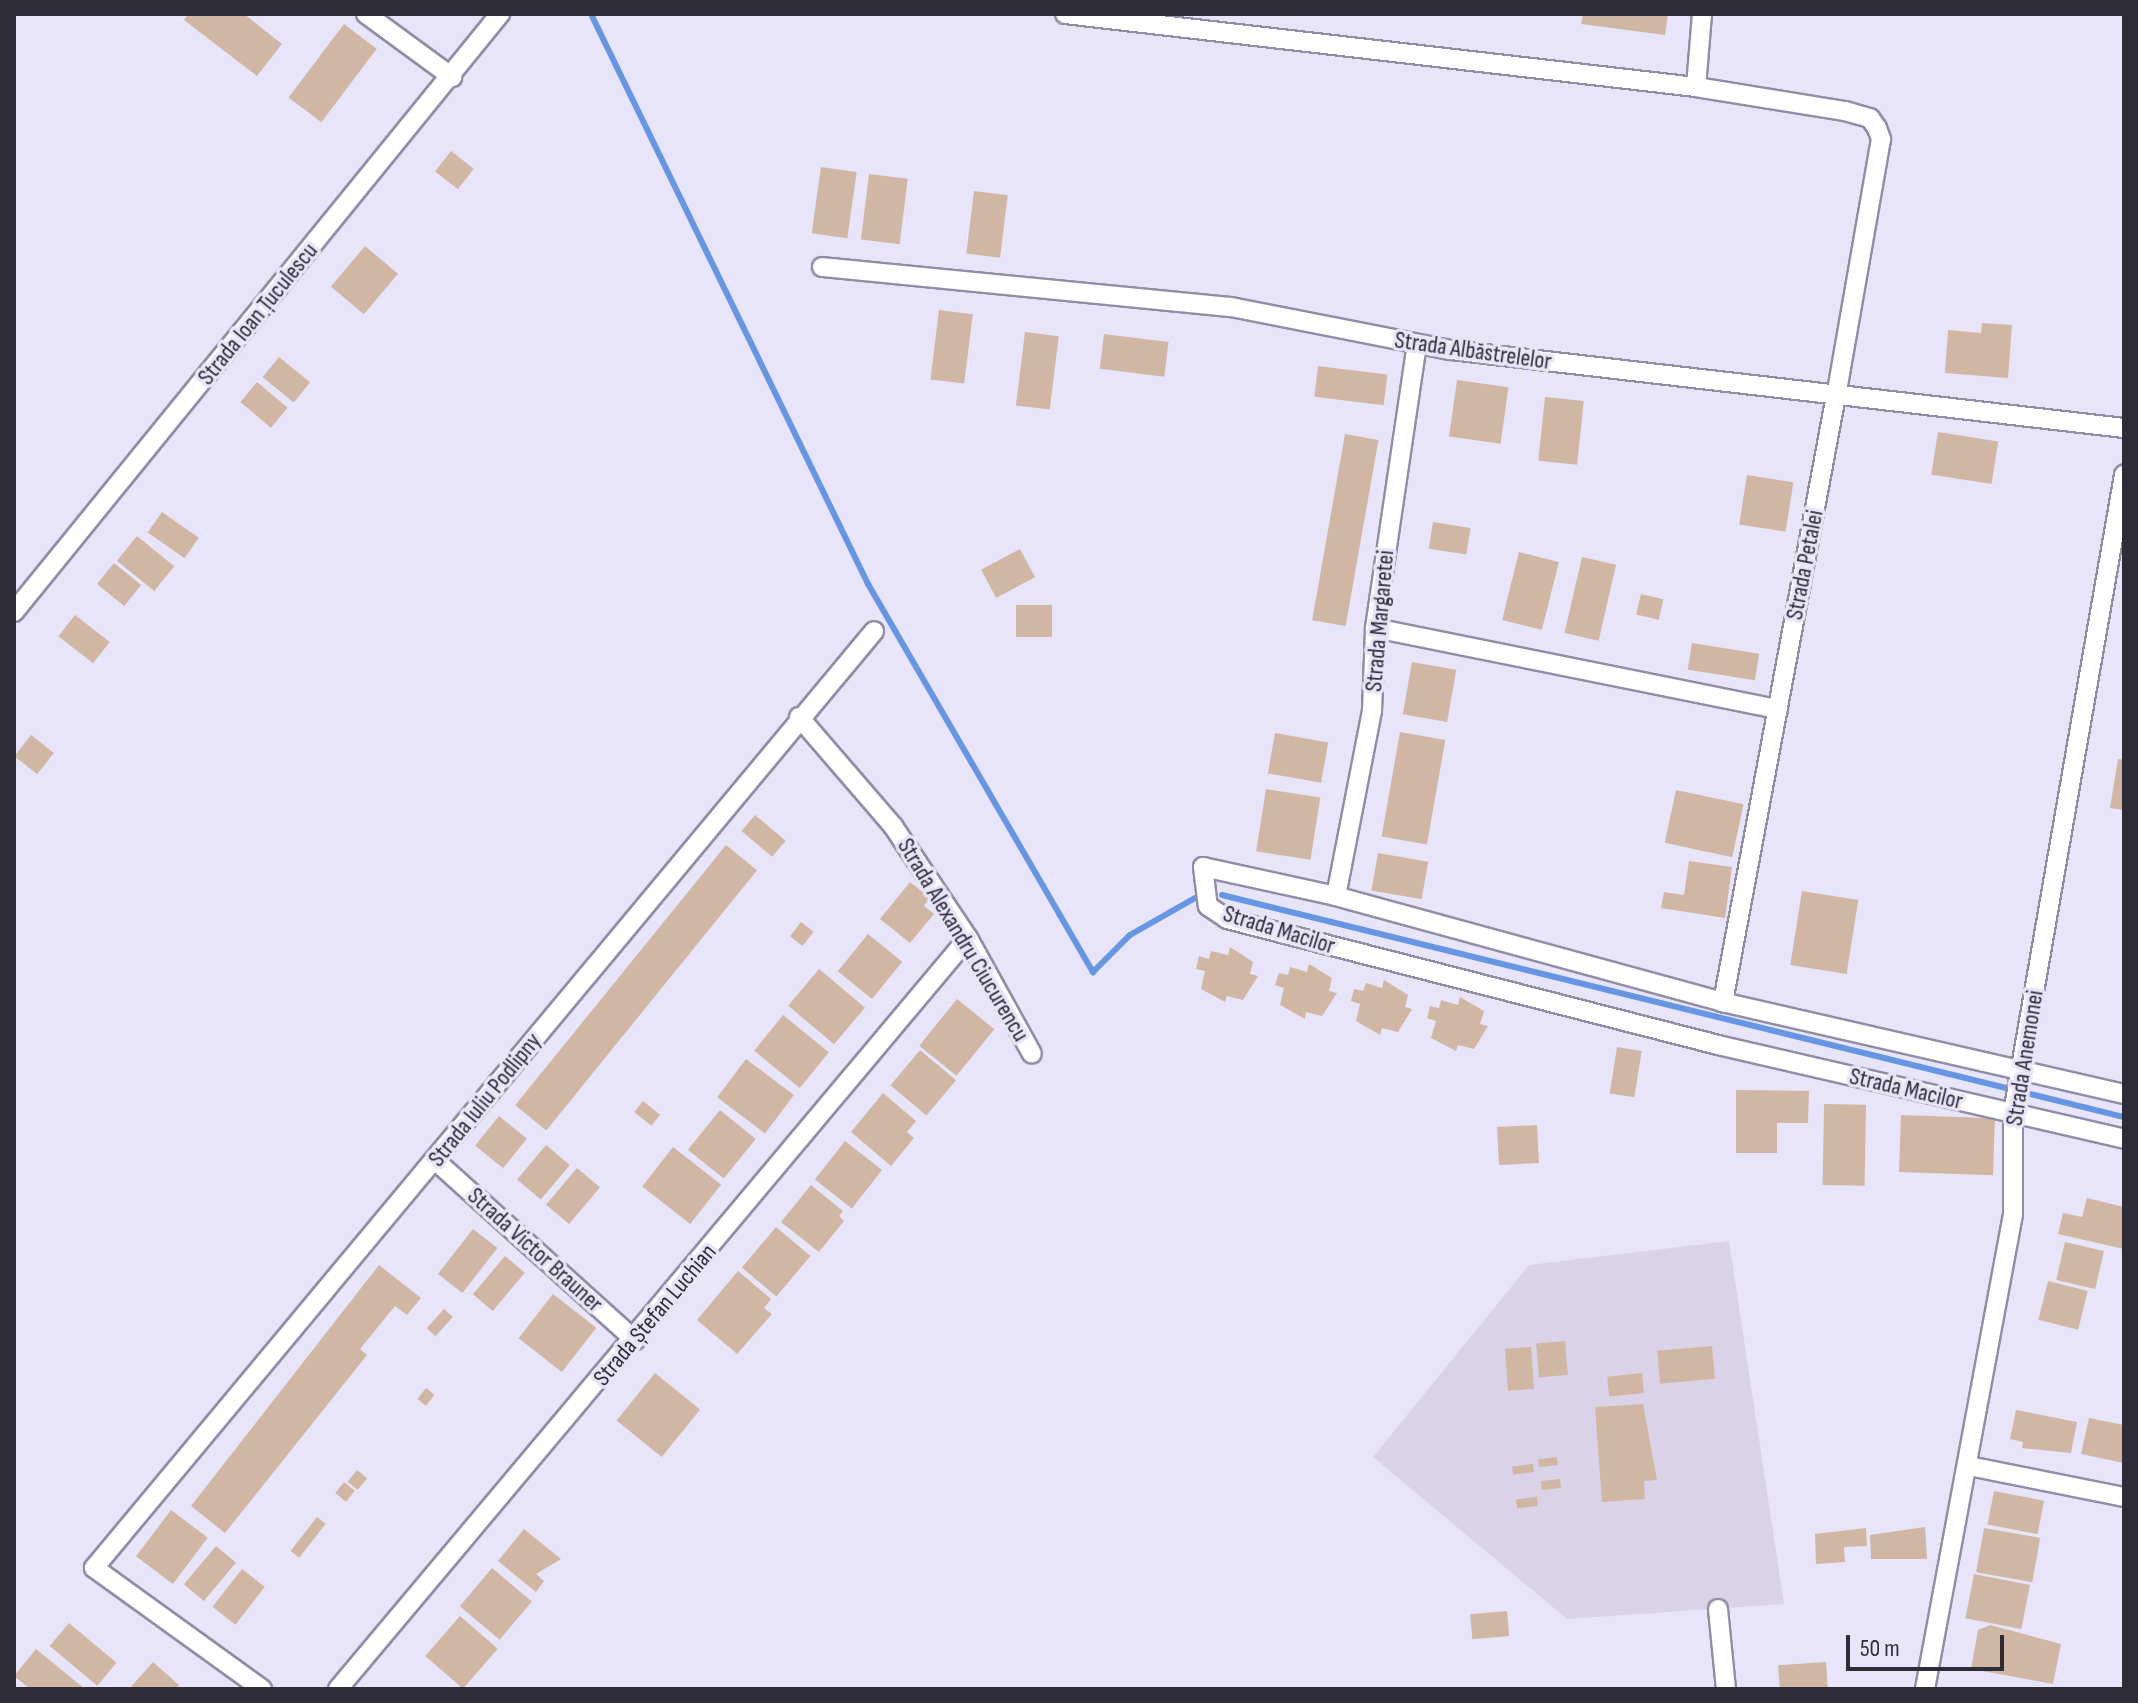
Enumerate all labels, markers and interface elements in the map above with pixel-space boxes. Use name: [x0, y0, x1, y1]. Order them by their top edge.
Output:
street label: Strada Ioan Țuculescu: [192, 237, 324, 391]
street label: Strada Albăstrelelor: [1393, 326, 1553, 376]
street label: Strada Petalei: [1780, 508, 1830, 622]
street label: Strada Margaretei: [1359, 549, 1401, 693]
street label: Strada Alexandru Ciucurencu: [891, 833, 1035, 1047]
street label: Strada Macilor: [1220, 899, 1338, 961]
street label: Strada Anemonei: [2000, 988, 2050, 1128]
street label: Strada Iuliu Podlipny: [422, 1027, 548, 1173]
street label: Strada Macilor: [1847, 1062, 1965, 1116]
street label: Strada Victor Brauner: [461, 1182, 609, 1318]
street label: Strada Ștefan Luchian: [587, 1238, 723, 1392]
scale bar: [1850, 1619, 2008, 1669]
text: 50 m: [1860, 1634, 1900, 1663]

